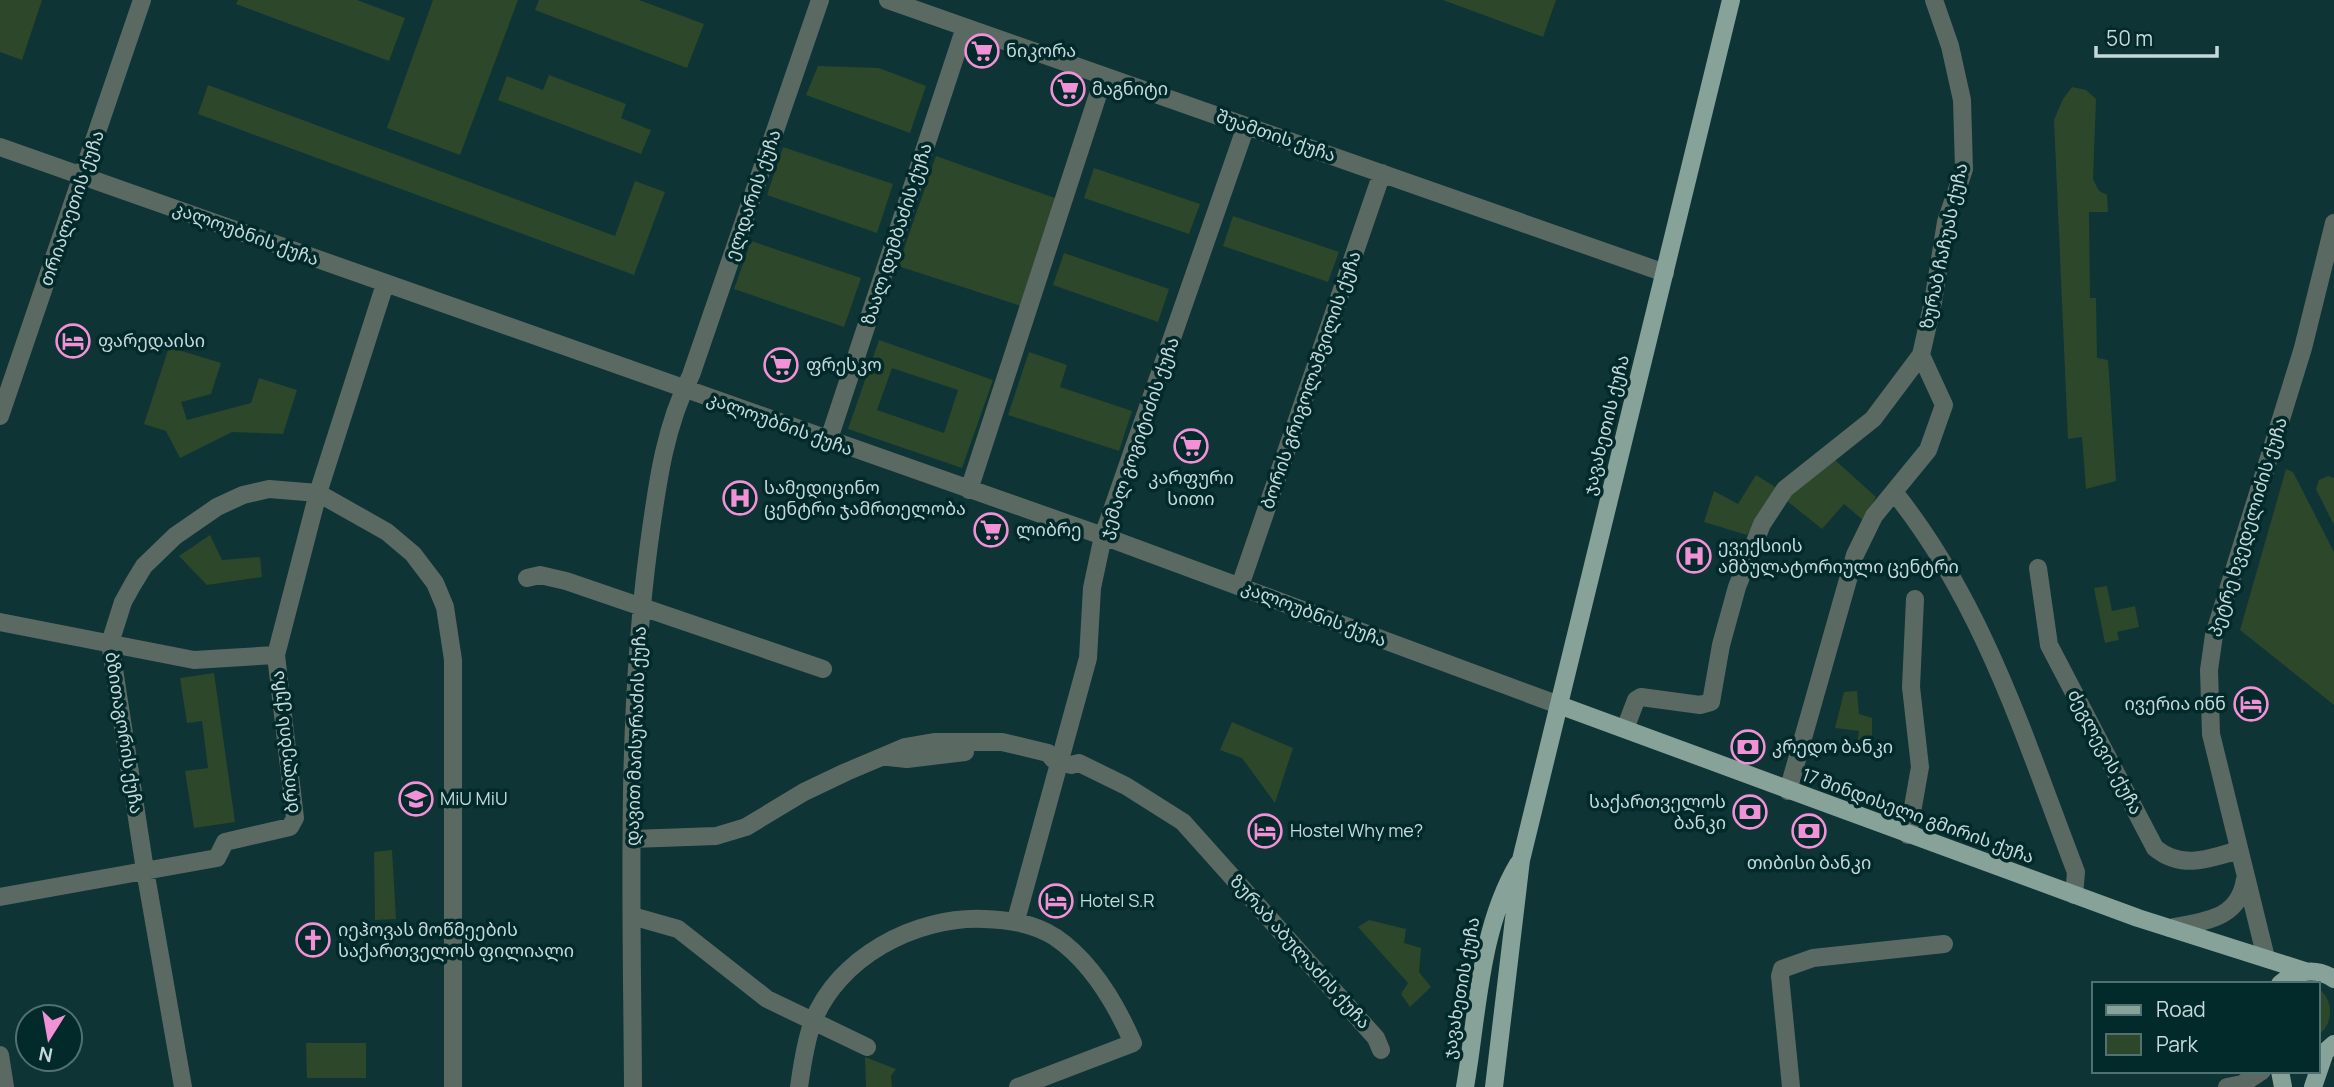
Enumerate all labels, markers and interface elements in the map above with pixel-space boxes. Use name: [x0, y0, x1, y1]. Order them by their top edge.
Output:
scale bar: [2096, 14, 2217, 58]
text: 50 m: [2106, 24, 2153, 52]
supermarket icon: ნიკორა: [963, 32, 1001, 70]
place label: ნიკორა: [1006, 38, 1076, 62]
supermarket icon: მაგნიტი: [1049, 70, 1087, 108]
place label: მაგნიტი: [1092, 76, 1168, 100]
street label: შუამთის ქუჩა: [1213, 103, 1339, 167]
street label: ელდარის ქუჩა: [718, 126, 786, 263]
street label: თრიალეთის ქუჩა: [33, 127, 109, 289]
street label: ზაალ დუმბაძის ქუჩა: [855, 140, 937, 328]
street label: ზურაბ ჩაჩუას ქუჩა: [1914, 161, 1972, 331]
street label: კალოუბნის ქუჩა: [170, 196, 323, 271]
street label: ბორის გრიგოლაშვილის ქუჩა: [1255, 247, 1366, 512]
hotel icon: ფარედაისი: [54, 322, 92, 360]
place label: ფარედაისი: [98, 328, 205, 352]
street label: ჯემალ გოგიტიძის ქუჩა: [1092, 333, 1184, 542]
supermarket icon: ფრესკო: [762, 346, 800, 384]
place label: ფრესკო: [806, 352, 882, 376]
street label: ჯავახეთის ქუჩა: [1576, 352, 1634, 497]
street label: კალოუბნის ქუჩა: [704, 386, 857, 461]
street label: პეტრე ხვედელიძის ქუჩა: [2202, 414, 2292, 640]
supermarket icon: კარფური სითი: [1172, 427, 1210, 465]
place label: კარფური სითი: [1148, 465, 1234, 510]
place label: სამედიცინო ცენტრი ჯამრთელობა: [764, 475, 966, 520]
hospital icon: სამედიცინო ცენტრი ჯამრთელობა: [721, 479, 759, 517]
supermarket icon: ლიბრე: [972, 511, 1010, 549]
place label: ლიბრე: [1016, 517, 1082, 541]
place label: ევექსიის ამბულატორიული ცენტრი: [1718, 533, 1959, 578]
hospital icon: ევექსიის ამბულატორიული ცენტრი: [1675, 537, 1713, 575]
street label: კალოუბნის ქუჩა: [1238, 574, 1390, 652]
street label: დავით მაისურაძის ქუჩა: [619, 626, 651, 846]
street label: ბზითაგორის ქუჩა: [100, 650, 150, 816]
street label: ბრილების ქუჩა: [265, 670, 303, 815]
street label: ძეგლევის ქუჩა: [2063, 685, 2149, 818]
hotel icon: ივერია ინნ: [2232, 685, 2270, 723]
place label: ივერია ინნ: [2124, 691, 2226, 715]
bank icon: კრედო ბანკი: [1729, 728, 1767, 766]
place label: კრედო ბანკი: [1772, 734, 1893, 758]
street label: 17 შინდისელი გმირის ქუჩა: [1799, 762, 2038, 868]
school or university icon: MiU MiU: [397, 780, 435, 818]
place label: MiU MiU: [440, 786, 508, 810]
place label: საქართველოს ბანკი: [1589, 789, 1726, 834]
bank icon: საქართველოს ბანკი: [1731, 793, 1769, 831]
hotel icon: Hostel Why me?: [1246, 812, 1284, 850]
bank icon: თიბისი ბანკი: [1790, 812, 1828, 850]
place label: Hostel Why me?: [1290, 818, 1423, 842]
place label: თიბისი ბანკი: [1747, 850, 1871, 874]
street label: ზურაბ აბულაძის ქუჩა: [1225, 869, 1376, 1033]
hotel icon: Hotel S.R: [1037, 882, 1075, 920]
place label: Hotel S.R: [1080, 888, 1155, 912]
street label: ჯავახეთის ქუჩა: [1436, 915, 1484, 1061]
place label: იეჰოვას მოწმეების საქართველოს ფილიალი: [338, 917, 574, 962]
church icon: იეჰოვას მოწმეების საქართველოს ფილიალი: [294, 921, 332, 959]
legend: [2092, 982, 2320, 1073]
text: Road: [2156, 995, 2206, 1023]
north arrow: [14, 1003, 84, 1073]
text: Park: [2156, 1030, 2198, 1058]
text: N: [37, 1041, 55, 1069]

